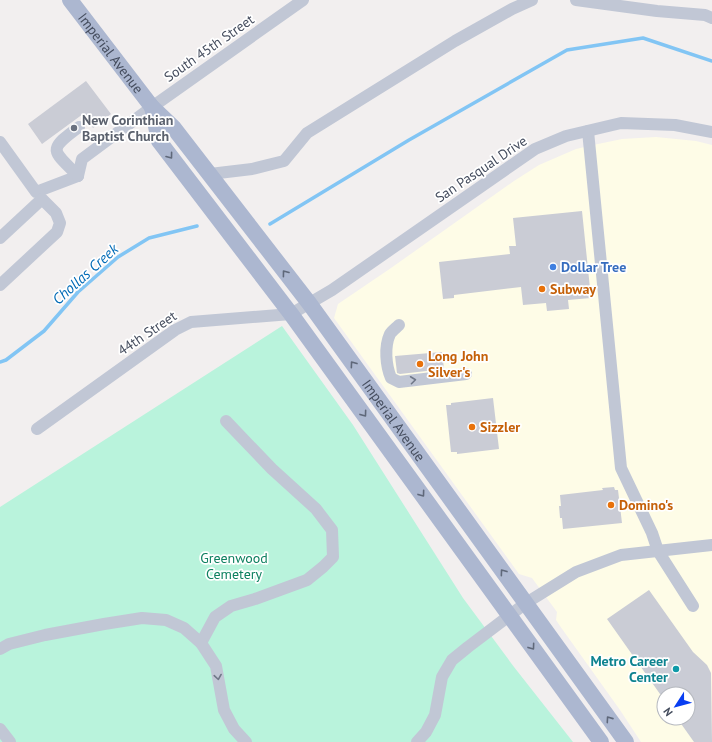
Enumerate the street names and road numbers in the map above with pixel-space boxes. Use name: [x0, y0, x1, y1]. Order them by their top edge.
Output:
street label: Imperial Avenue: [74, 9, 147, 97]
street label: South 45th Street: [161, 10, 258, 86]
street label: San Pasqual Drive: [432, 132, 530, 206]
street label: 44th Street: [114, 307, 180, 359]
street label: Imperial Avenue: [358, 376, 429, 465]

